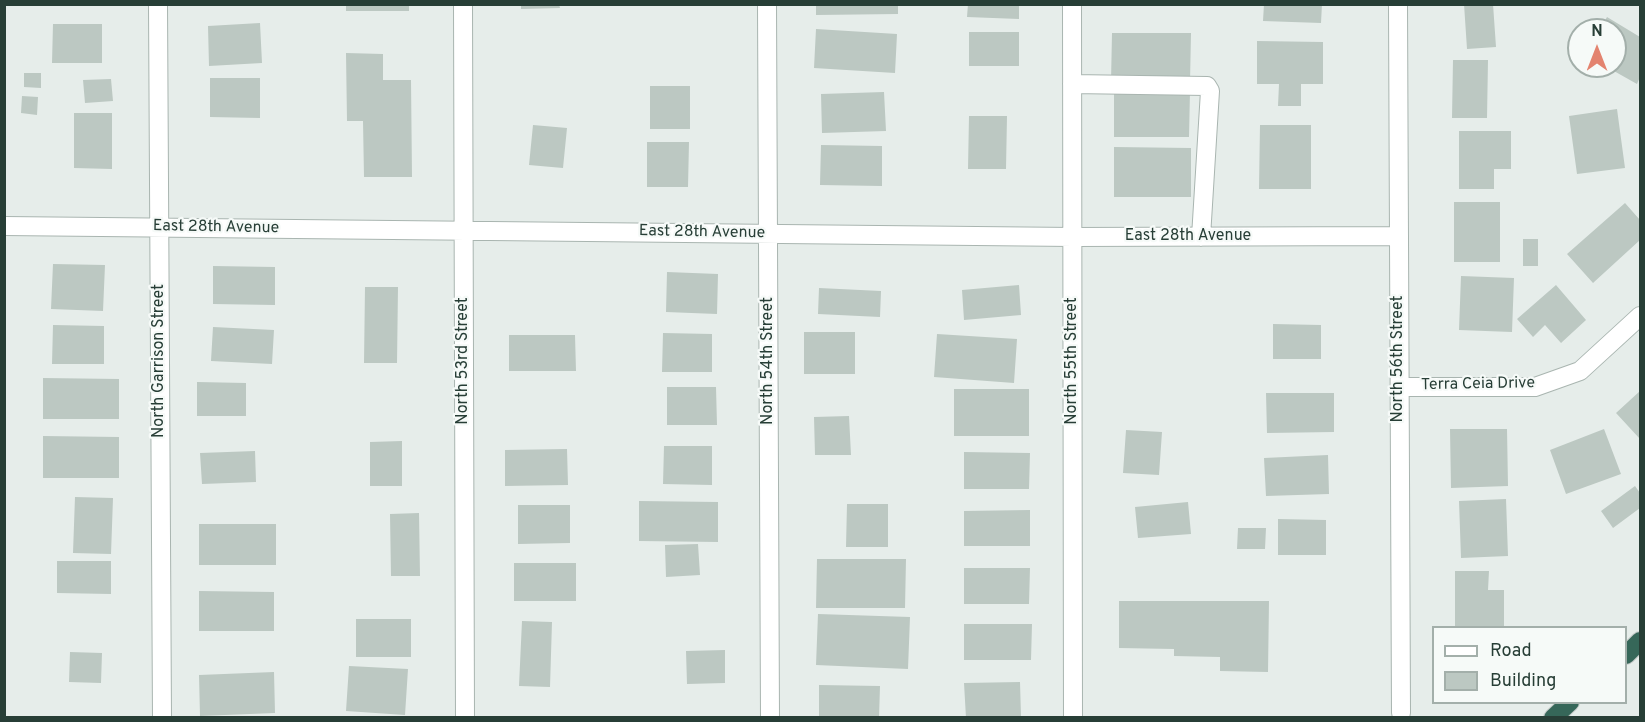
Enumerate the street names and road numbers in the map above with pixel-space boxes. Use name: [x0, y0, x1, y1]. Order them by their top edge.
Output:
street label: East 28th Avenue: [153, 217, 279, 239]
street label: East 28th Avenue: [639, 222, 765, 244]
street label: East 28th Avenue: [1125, 227, 1251, 247]
street label: North Garrison Street: [150, 284, 170, 438]
street label: North 56th Street: [1389, 295, 1409, 423]
street label: North 53rd Street: [454, 297, 474, 425]
street label: North 54th Street: [759, 297, 779, 425]
street label: North 55th Street: [1063, 297, 1083, 425]
street label: Terra Ceia Drive: [1421, 374, 1535, 396]

